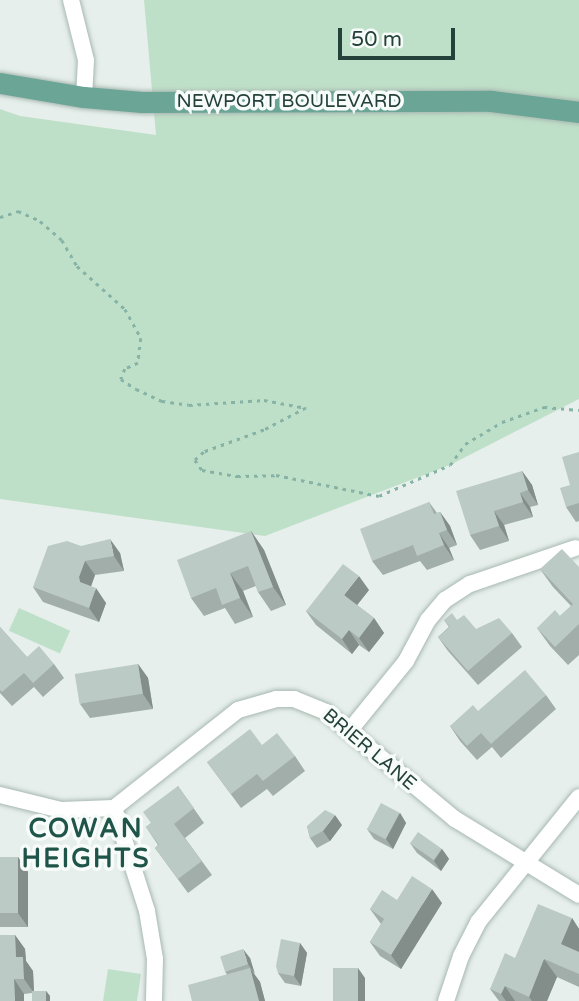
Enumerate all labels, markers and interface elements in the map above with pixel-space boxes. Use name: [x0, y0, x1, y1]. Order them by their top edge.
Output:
scale bar: [341, 14, 458, 58]
text: 50 m: [351, 27, 402, 52]
street label: NEWPORT BOULEVARD: [176, 91, 402, 113]
street label: BRIER LANE: [318, 704, 420, 796]
district label: COWAN HEIGHTS: [22, 813, 150, 874]

